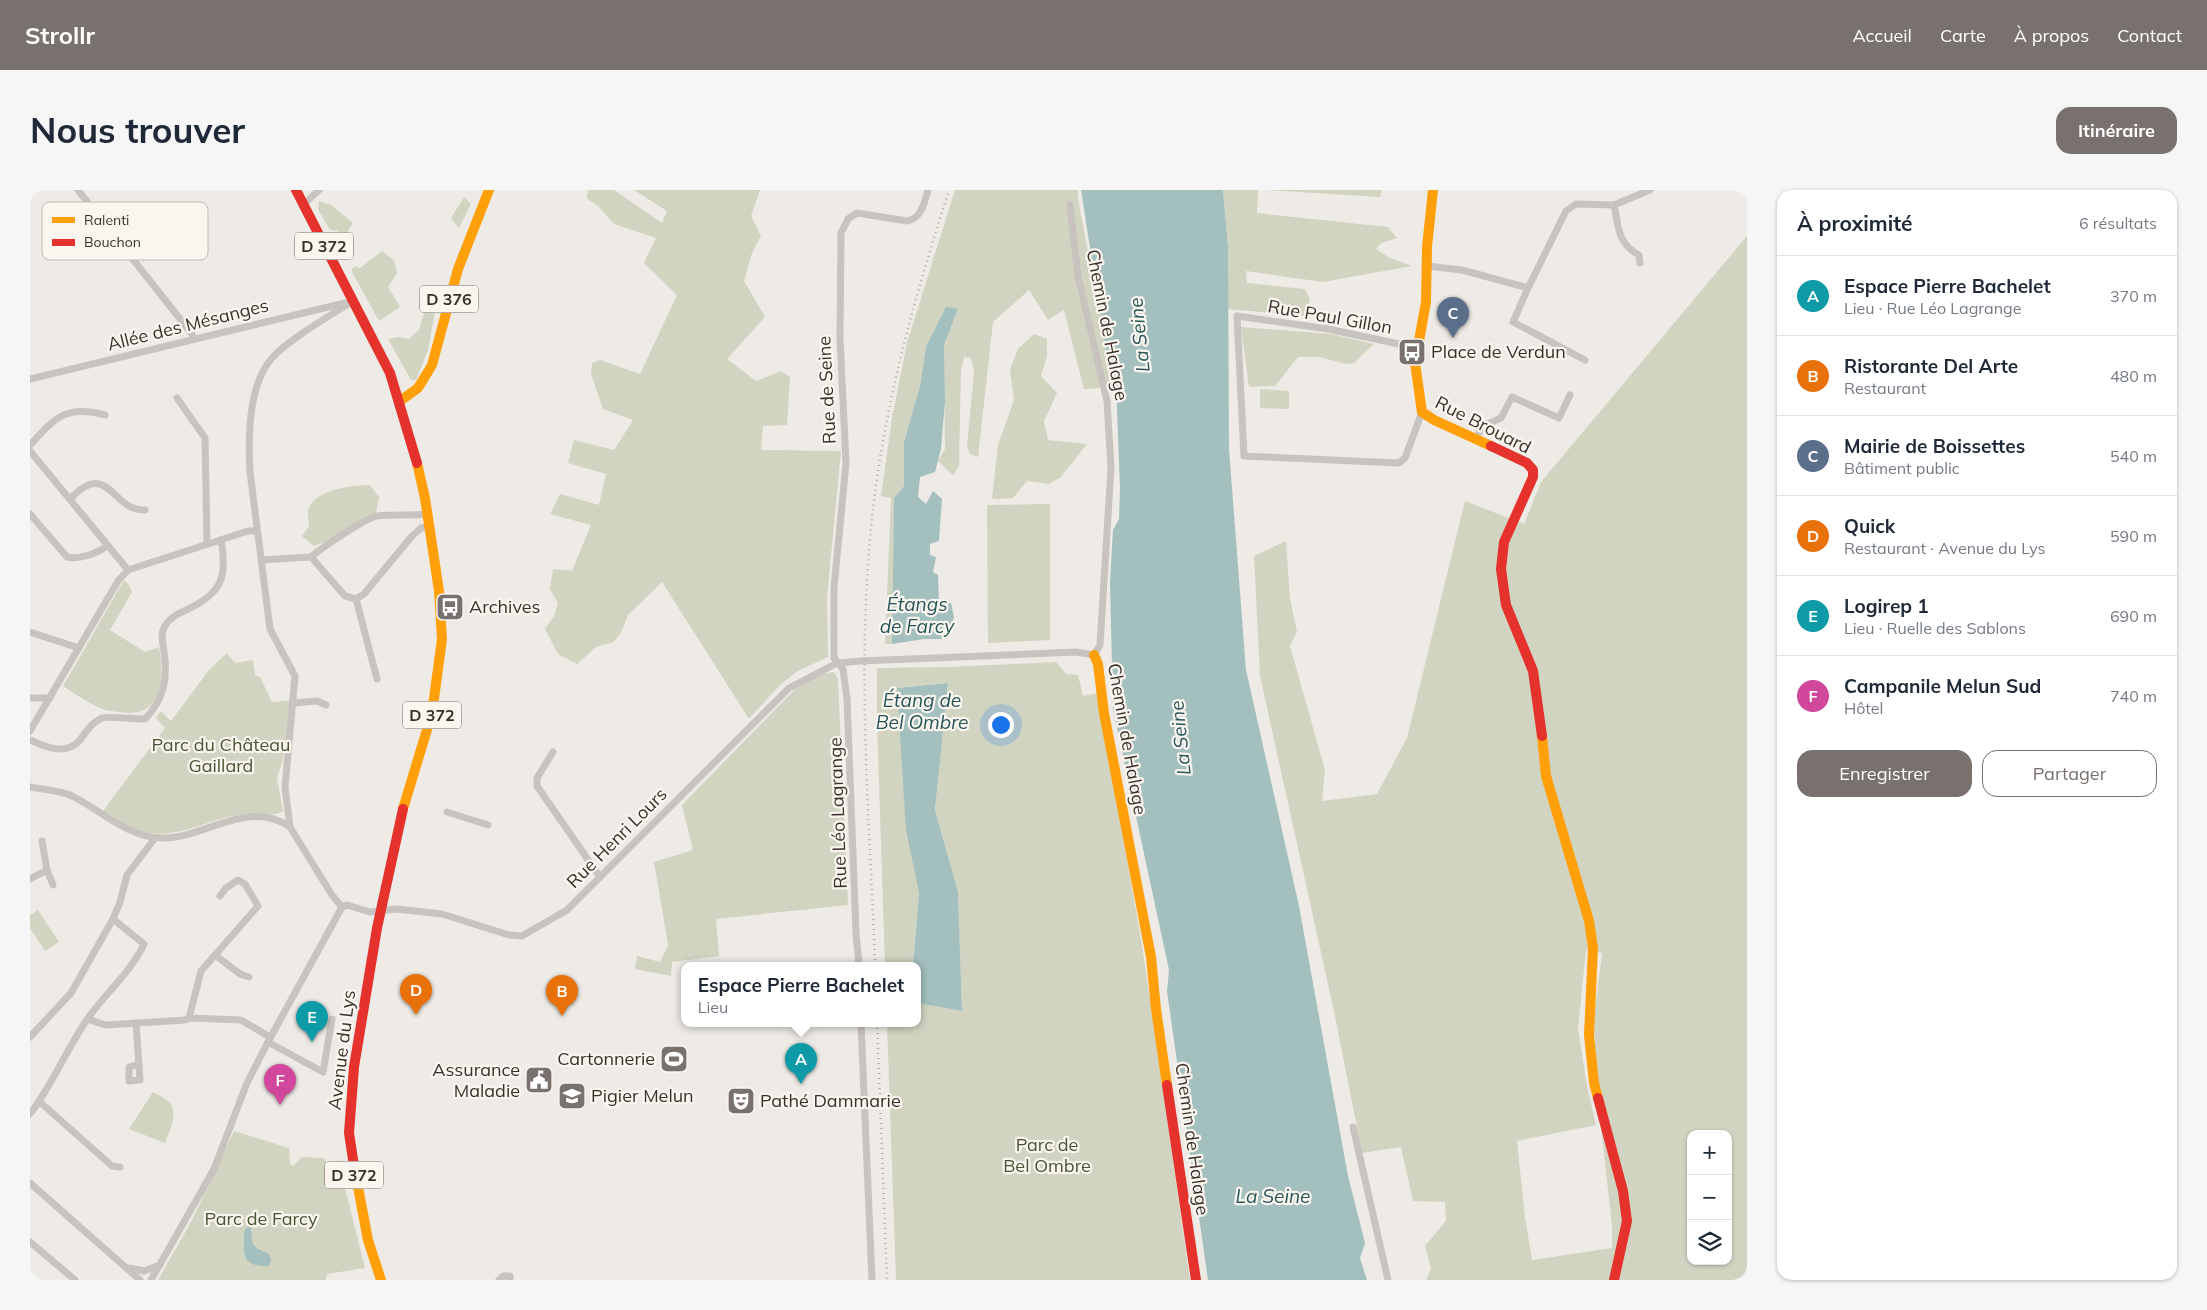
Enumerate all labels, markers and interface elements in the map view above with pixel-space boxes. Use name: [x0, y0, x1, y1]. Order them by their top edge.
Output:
text: Strollr: [25, 20, 95, 50]
text: Accueil: [1852, 24, 1912, 47]
text: Carte: [1940, 24, 1986, 47]
text: À propos: [2014, 24, 2089, 47]
text: Contact: [2117, 24, 2182, 47]
button: Itinéraire: [2056, 107, 2177, 154]
text: Nous trouver: [30, 108, 245, 152]
legend: [42, 202, 208, 260]
text: À proximité: [1797, 210, 1913, 236]
text: Ralenti: [84, 211, 129, 229]
text: 6 résultats: [2079, 213, 2157, 233]
road number: D 372: [295, 232, 353, 260]
text: Bouchon: [84, 233, 141, 251]
street label: Chemin de Halage: [1082, 247, 1133, 402]
text: Espace Pierre Bachelet: [1844, 274, 2051, 298]
road number: D 376: [420, 286, 478, 312]
text: A: [1807, 286, 1819, 306]
text: 370 m: [2110, 286, 2157, 306]
street label: Allée des Mésanges: [105, 293, 271, 356]
street label: Rue Paul Gillon: [1266, 294, 1394, 339]
water label: La Seine: [1123, 297, 1155, 373]
pin: C: [1437, 297, 1469, 338]
text: Lieu · Rue Léo Lagrange: [1844, 298, 2021, 318]
street label: Rue de Seine: [812, 335, 841, 445]
bus stop icon: Place de Verdun: [1397, 337, 1427, 367]
place label: Place de Verdun: [1431, 340, 1566, 363]
text: Ristorante Del Arte: [1844, 354, 2018, 378]
text: B: [1807, 366, 1819, 386]
text: 480 m: [2110, 366, 2157, 386]
text: Restaurant: [1844, 378, 1926, 398]
street label: Rue Brouard: [1431, 391, 1535, 459]
text: Mairie de Boissettes: [1844, 434, 2025, 458]
text: C: [1808, 446, 1818, 466]
text: 540 m: [2110, 446, 2157, 466]
text: Bâtiment public: [1844, 458, 1960, 478]
text: Quick: [1844, 514, 1895, 538]
text: D: [1807, 526, 1819, 546]
text: 590 m: [2110, 526, 2157, 546]
text: Restaurant · Avenue du Lys: [1844, 538, 2045, 558]
bus stop icon: Archives: [435, 592, 465, 622]
water label: Étangs de Farcy: [880, 592, 955, 638]
text: Logirep 1: [1844, 594, 1929, 618]
place label: Archives: [469, 595, 541, 618]
text: E: [1808, 606, 1818, 626]
text: 690 m: [2110, 606, 2157, 626]
text: Lieu · Ruelle des Sablons: [1844, 618, 2026, 638]
street label: Chemin de Halage: [1103, 661, 1152, 817]
text: Campanile Melun Sud: [1844, 674, 2041, 698]
text: F: [1808, 686, 1818, 706]
text: 740 m: [2110, 686, 2157, 706]
water label: Étang de Bel Ombre: [876, 688, 968, 734]
text: Hôtel: [1844, 698, 1883, 718]
water label: La Seine: [1164, 700, 1196, 776]
road number: D 372: [403, 702, 461, 728]
your location: [988, 712, 1014, 738]
park label: Parc du Château Gaillard: [152, 733, 290, 777]
street label: Rue Léo Lagrange: [823, 737, 852, 889]
button: Enregistrer: [1797, 750, 1972, 797]
button: Partager: [1982, 750, 2157, 797]
street label: Rue Henri Lours: [562, 783, 672, 893]
popup: [681, 962, 921, 1027]
text: Espace Pierre Bachelet: [698, 973, 904, 997]
pin: D: [400, 974, 432, 1015]
pin: B: [546, 975, 578, 1016]
street label: Avenue du Lys: [323, 989, 360, 1111]
text: Lieu: [698, 997, 728, 1017]
pin: E: [296, 1001, 328, 1042]
pin: A: [785, 1043, 817, 1084]
sports icon: Cartonnerie: [659, 1044, 689, 1074]
place label: Cartonnerie: [557, 1047, 655, 1070]
place label: Assurance Maladie: [432, 1058, 520, 1102]
street label: Chemin de Halage: [1170, 1061, 1215, 1217]
pin: F: [264, 1064, 296, 1105]
public building icon: Assurance Maladie: [524, 1065, 554, 1095]
school or university icon: Pigier Melun: [557, 1081, 587, 1111]
place label: Pigier Melun: [591, 1084, 694, 1107]
theatre icon: Pathé Dammarie: [726, 1086, 756, 1116]
place label: Pathé Dammarie: [760, 1089, 901, 1112]
map controls: [1687, 1130, 1732, 1265]
button: +: [1687, 1130, 1732, 1175]
park label: Parc de Bel Ombre: [1003, 1133, 1091, 1177]
road number: D 372: [325, 1162, 383, 1188]
button: −: [1687, 1175, 1732, 1220]
water label: La Seine: [1236, 1184, 1310, 1208]
park label: Parc de Farcy: [205, 1207, 318, 1230]
button: layers: [1687, 1220, 1732, 1265]

